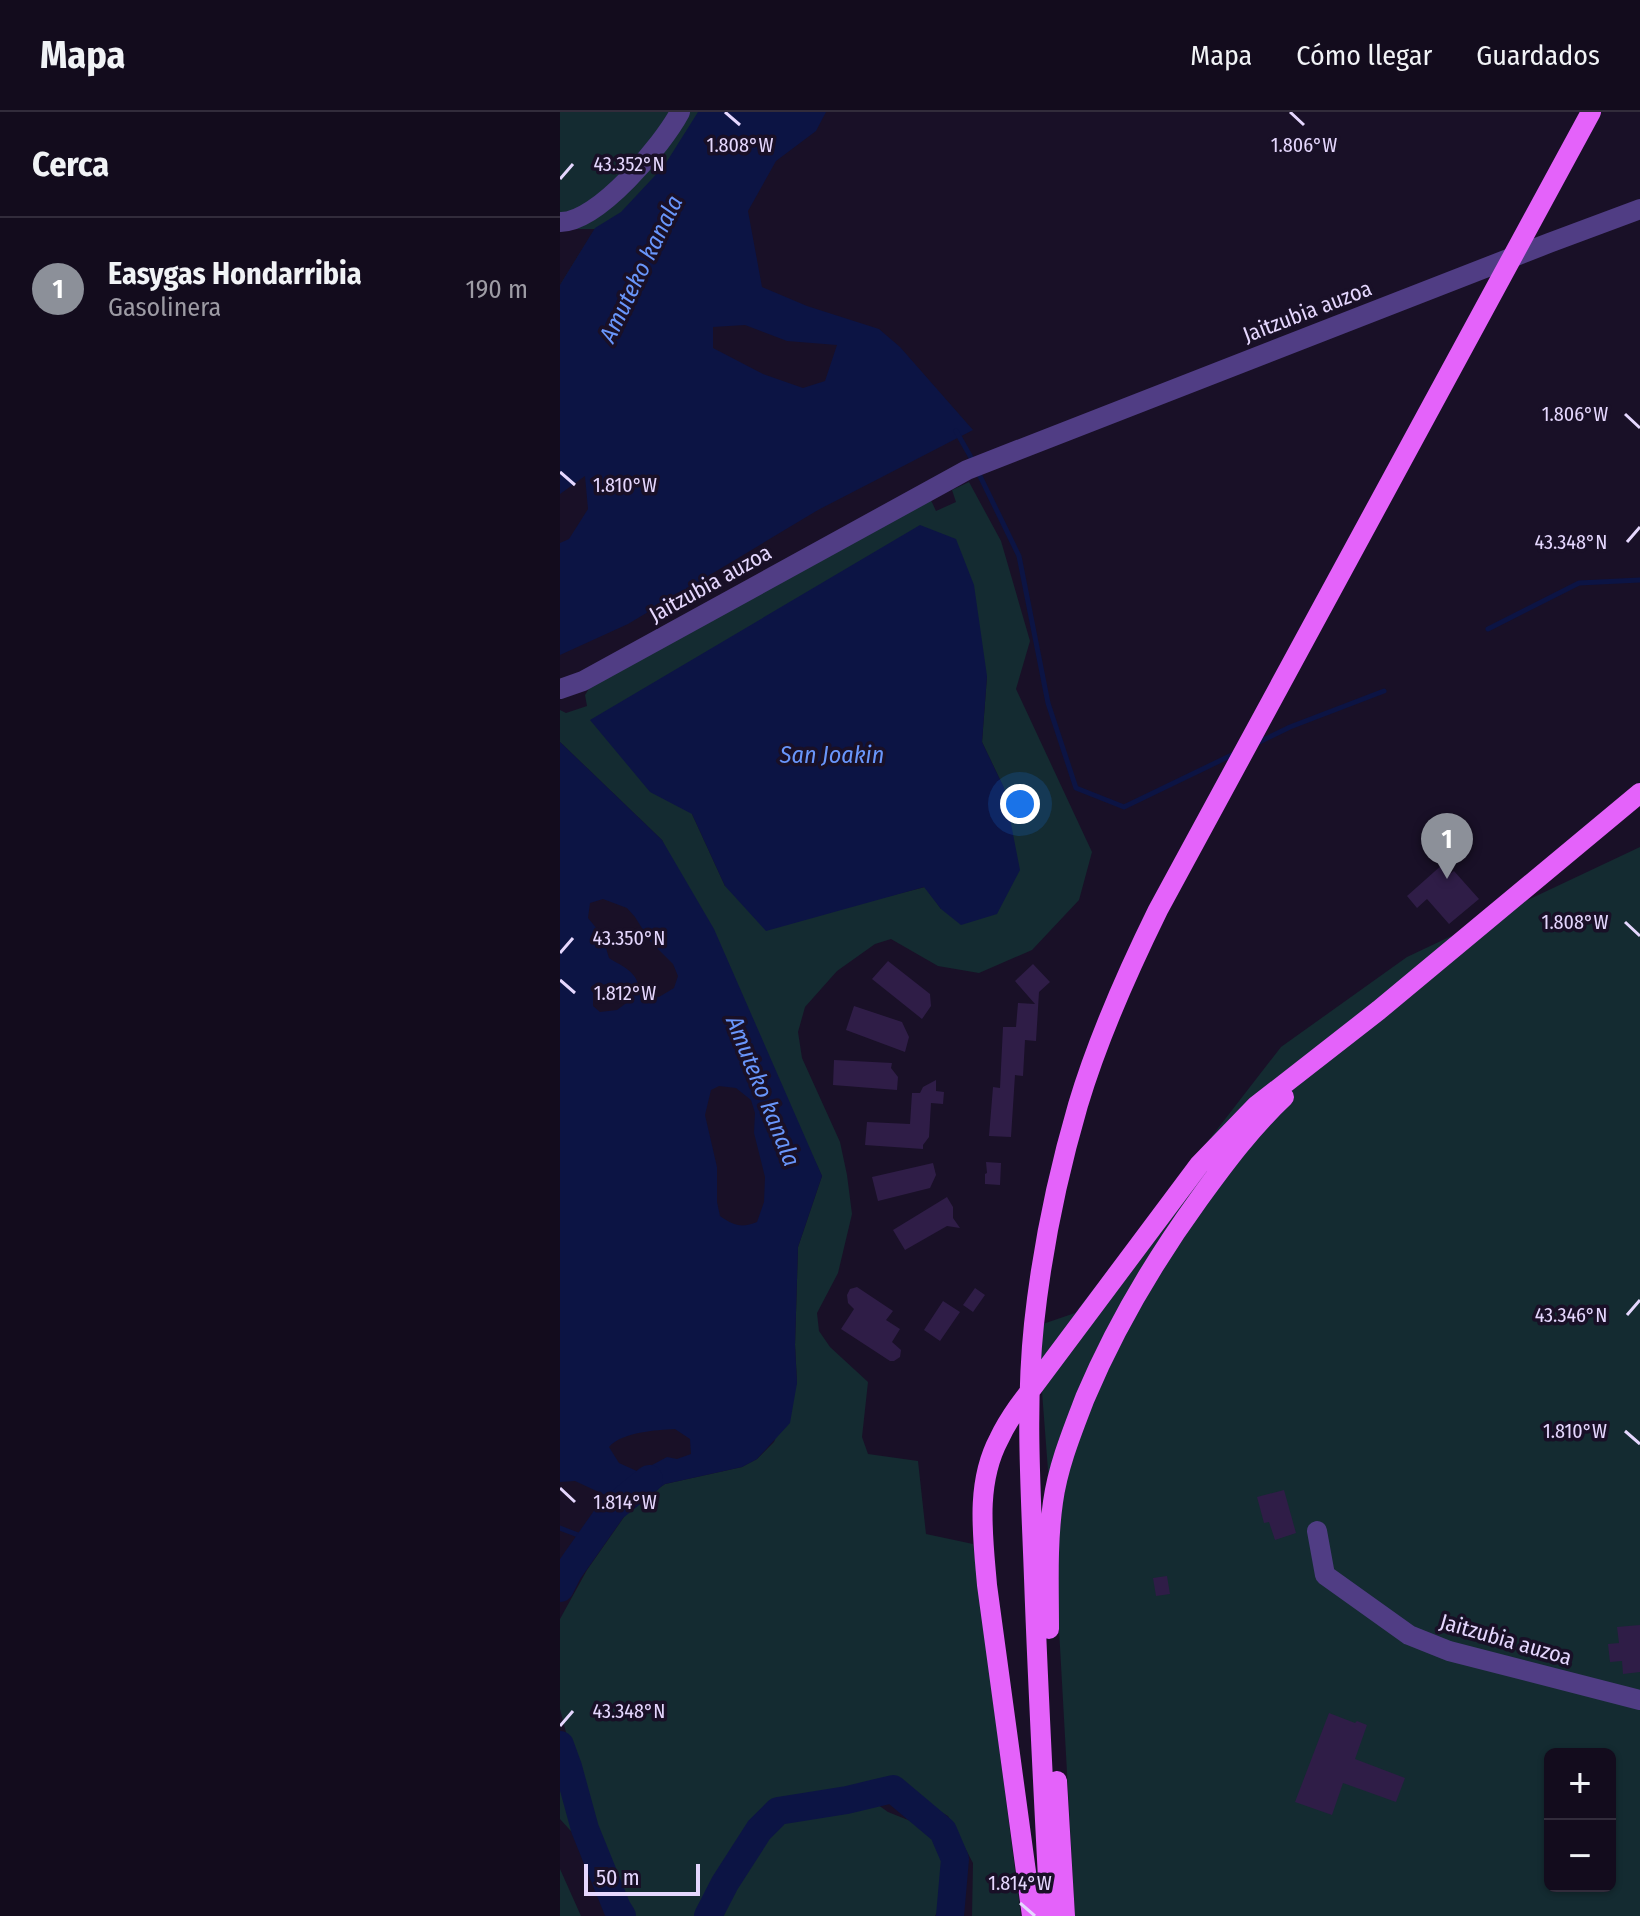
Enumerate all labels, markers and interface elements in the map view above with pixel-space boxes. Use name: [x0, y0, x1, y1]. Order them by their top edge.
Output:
text: Mapa: [40, 32, 125, 78]
text: Mapa: [1190, 39, 1252, 72]
text: Cómo llegar: [1296, 39, 1432, 72]
text: Guardados: [1476, 39, 1600, 72]
text: 1.808°W: [707, 133, 773, 157]
text: 1.806°W: [1271, 133, 1337, 157]
text: Cerca: [32, 144, 109, 185]
text: 43.352°N: [593, 152, 665, 176]
water label: Amuteko kanala: [593, 191, 689, 348]
text: Easygas Hondarribia: [108, 256, 362, 292]
text: 1: [53, 274, 64, 305]
text: 190 m: [466, 274, 528, 305]
street label: Jaitzubia auzoa: [1239, 275, 1375, 348]
text: Gasolinera: [108, 292, 221, 323]
text: 1.806°W: [1542, 402, 1608, 426]
text: 1.810°W: [593, 473, 657, 497]
text: 43.348°N: [1535, 530, 1607, 554]
street label: Jaitzubia auzoa: [644, 539, 776, 628]
water label: San Joakin: [779, 741, 884, 769]
your location: [1000, 784, 1040, 824]
pin: 1: [1421, 813, 1473, 879]
text: 1.808°W: [1542, 910, 1608, 934]
text: 43.350°N: [593, 926, 665, 950]
text: 1.812°W: [594, 981, 656, 1005]
water label: Amuteko kanala: [720, 1011, 806, 1170]
text: 43.346°N: [1535, 1303, 1607, 1327]
text: 1.810°W: [1543, 1419, 1607, 1443]
text: 1.814°W: [593, 1490, 657, 1514]
street label: Jaitzubia auzoa: [1437, 1608, 1575, 1671]
text: 43.348°N: [593, 1699, 665, 1723]
map controls: [1544, 1748, 1616, 1892]
button: +: [1544, 1748, 1616, 1820]
button: −: [1544, 1820, 1616, 1892]
scale bar: [584, 1860, 700, 1896]
text: 50 m: [596, 1864, 640, 1891]
text: 1.814°W: [988, 1871, 1052, 1895]

